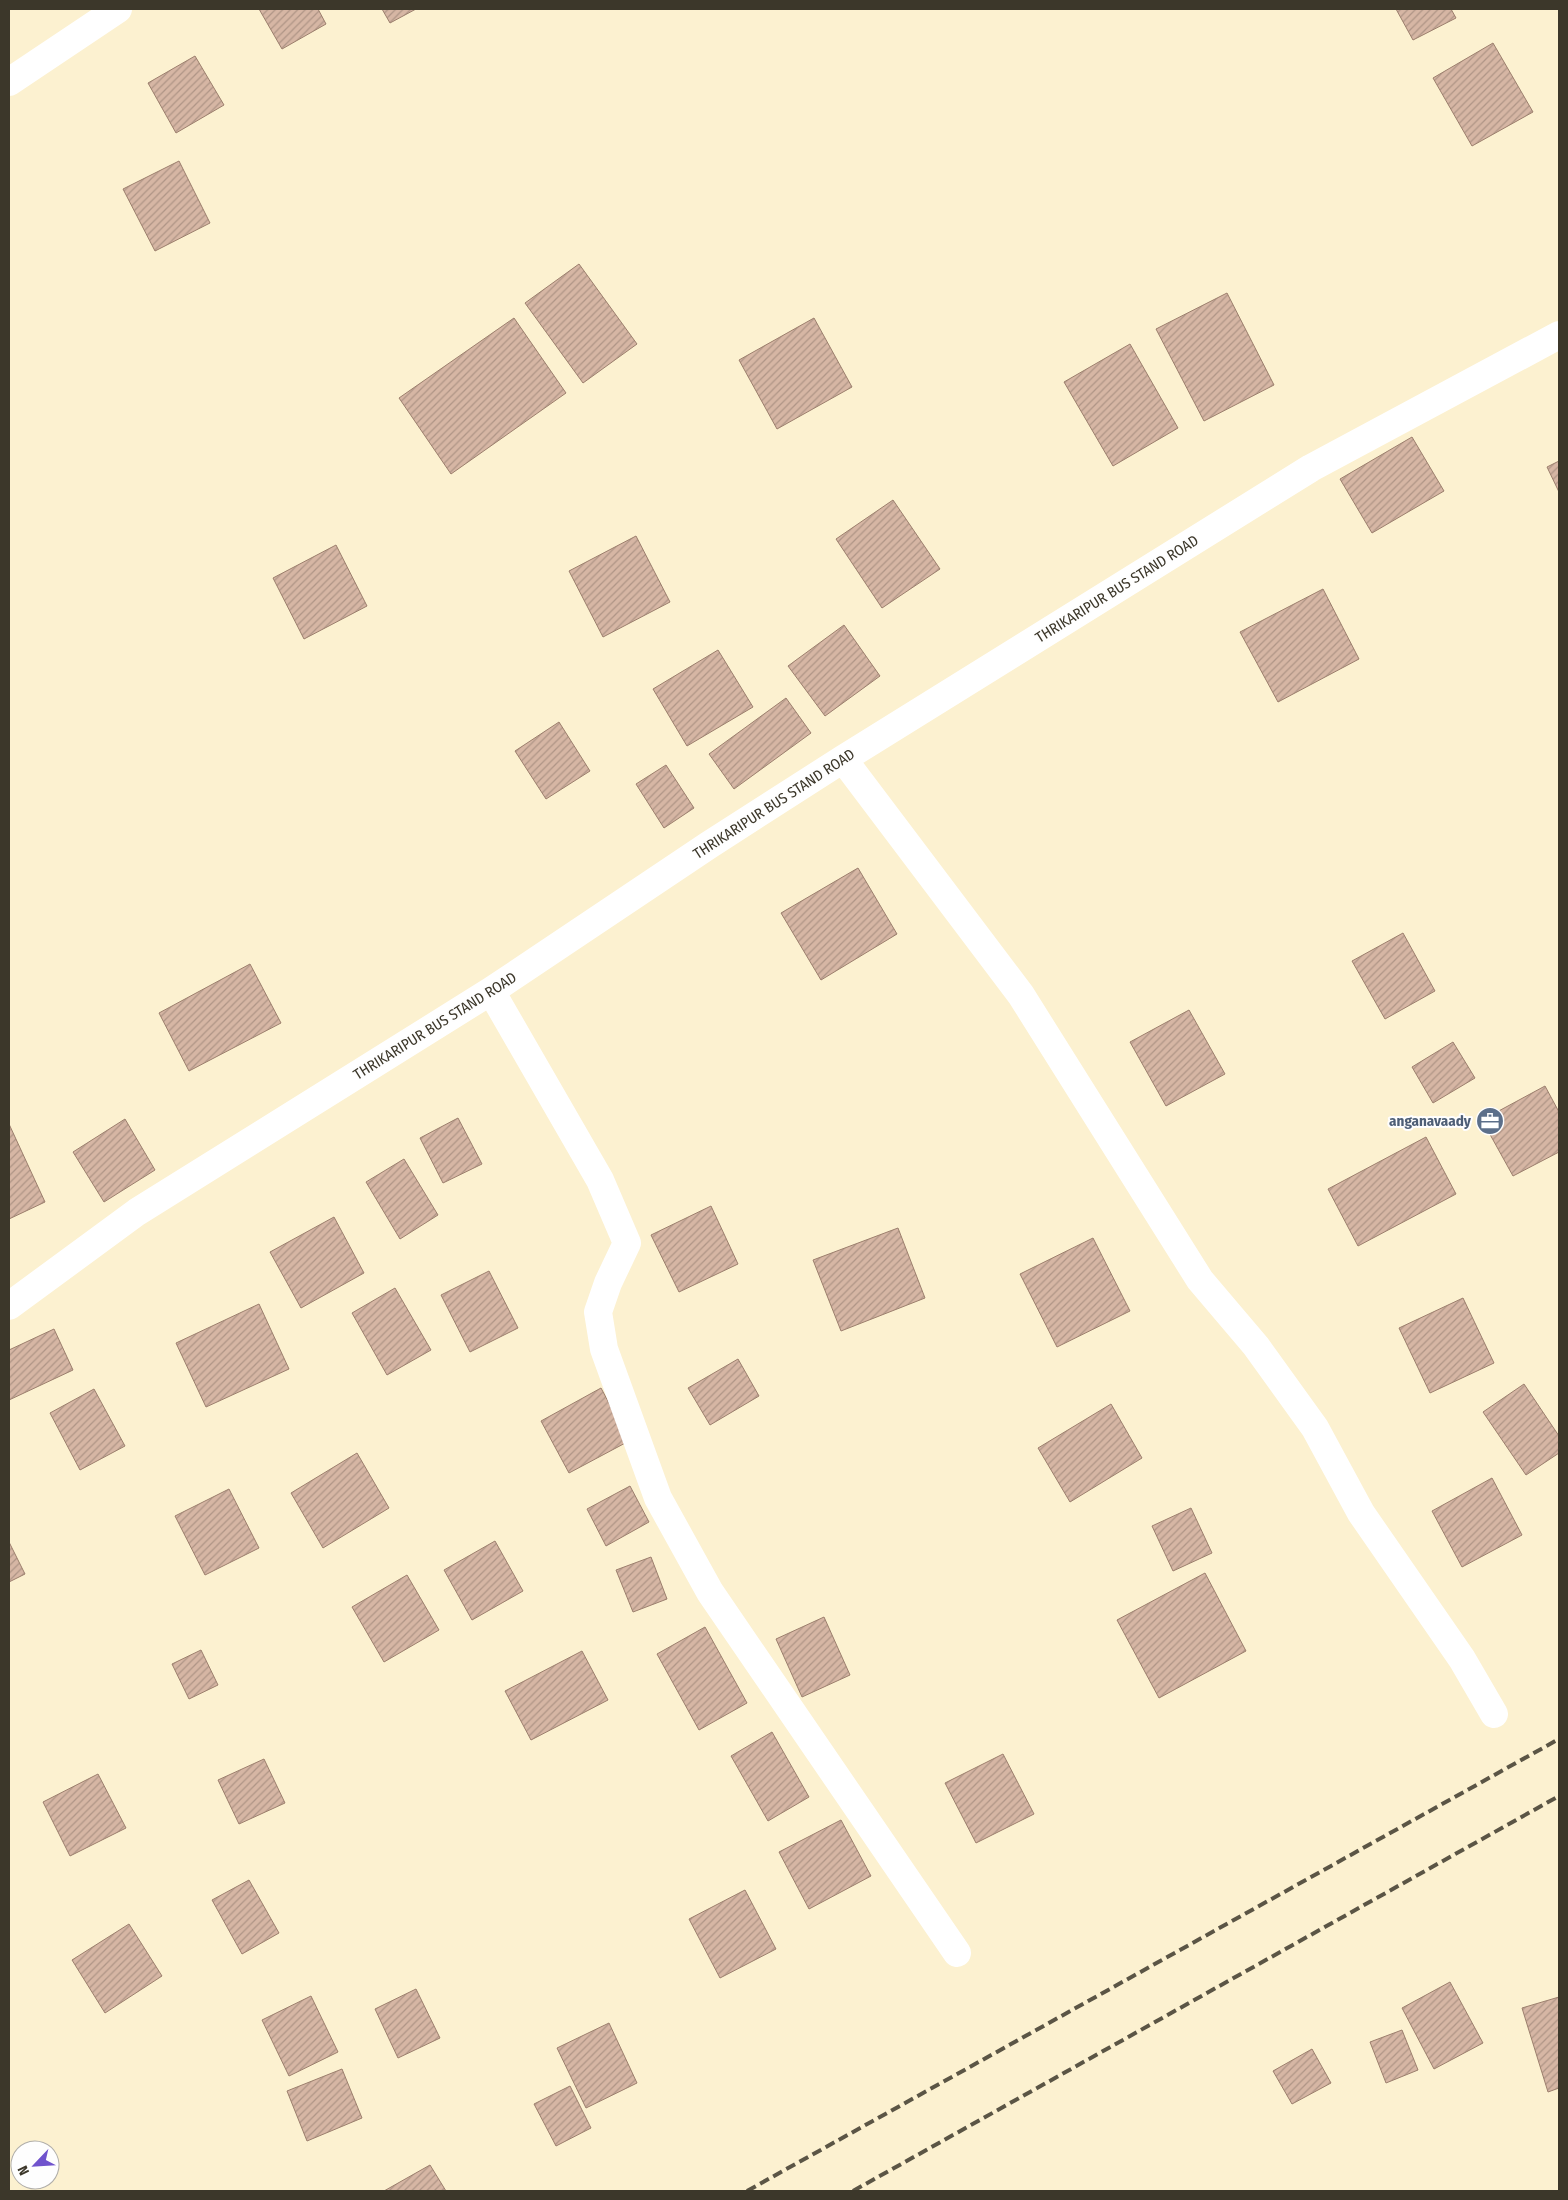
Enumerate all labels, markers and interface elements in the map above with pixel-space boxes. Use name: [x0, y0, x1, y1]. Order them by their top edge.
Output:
street label: THRIKARIPUR BUS STAND ROAD: [1032, 531, 1202, 647]
street label: THRIKARIPUR BUS STAND ROAD: [690, 745, 858, 863]
street label: THRIKARIPUR BUS STAND ROAD: [350, 968, 520, 1084]
office icon: anganavaady: [1475, 1106, 1505, 1136]
place label: anganavaady: [1389, 1112, 1472, 1130]
north arrow: [10, 2140, 60, 2190]
text: N: [14, 2163, 33, 2178]

